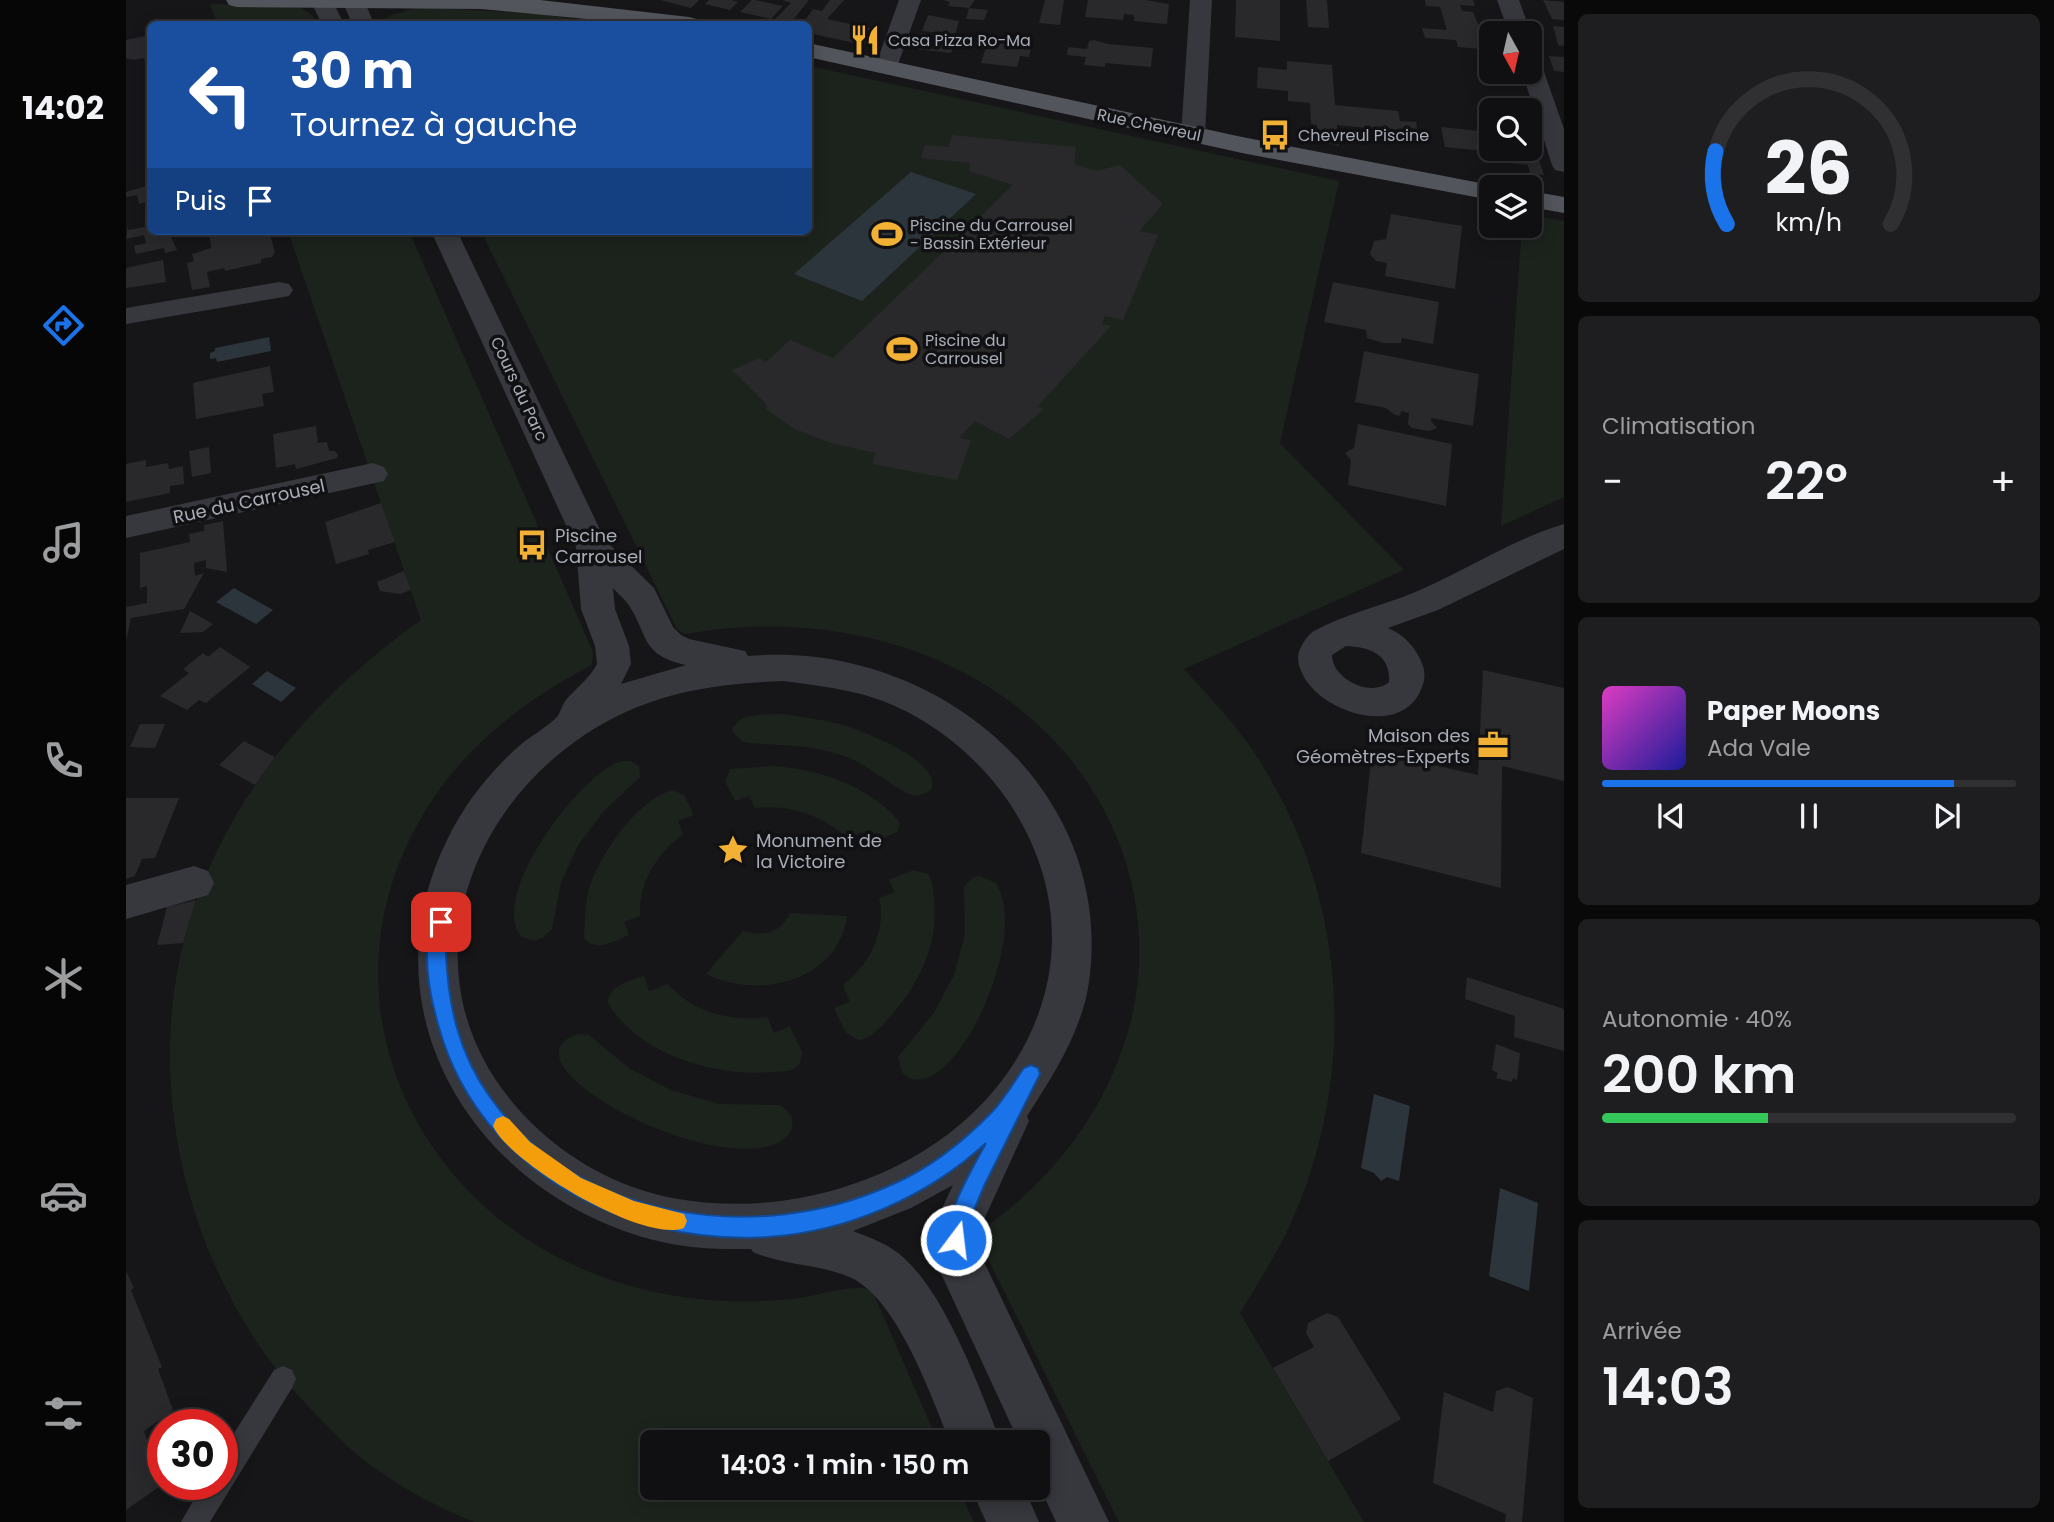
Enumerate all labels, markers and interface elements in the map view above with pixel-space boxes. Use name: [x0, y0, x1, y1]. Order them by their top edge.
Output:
north arrow: [1479, 21, 1542, 84]
map controls: [1479, 21, 1542, 238]
restaurant icon: Casa Pizza Ro-Ma: [848, 23, 882, 57]
place label: Casa Pizza Ro-Ma: [888, 29, 1031, 52]
text: 30 m: [290, 37, 414, 105]
icon: left: [175, 49, 266, 140]
text: 14:02: [22, 85, 104, 130]
button: search: [1479, 98, 1542, 161]
text: Tournez à gauche: [290, 102, 577, 147]
street label: Rue Chevreul: [1095, 103, 1203, 147]
bus stop icon: Chevreul Piscine: [1258, 118, 1292, 152]
text: 26: [1765, 118, 1853, 219]
place label: Chevreul Piscine: [1298, 124, 1429, 147]
button: layers: [1479, 175, 1542, 238]
icon: arrive: [241, 182, 279, 220]
text: Puis: [175, 183, 227, 219]
text: km/h: [1776, 205, 1842, 240]
place label: Piscine du Carrousel - Bassin Extérieur: [910, 214, 1073, 255]
sports icon: Piscine du Carrousel - Bassin Extérieur: [870, 217, 904, 251]
icon: directions: [39, 301, 88, 350]
place label: Piscine du Carrousel: [925, 329, 1006, 370]
sports icon: Piscine du Carrousel: [885, 332, 919, 366]
street label: Cours du Parc: [485, 333, 553, 445]
text: Climatisation: [1602, 410, 1755, 442]
text: 22°: [1765, 445, 1848, 518]
text: −: [1602, 455, 1623, 508]
text: +: [1990, 455, 2016, 508]
street label: Rue du Carrousel: [171, 473, 327, 529]
icon: music: [39, 518, 88, 567]
place label: Piscine Carrousel: [555, 523, 643, 569]
bus stop icon: Piscine Carrousel: [515, 528, 549, 562]
text: Paper Moons: [1707, 693, 1880, 729]
place label: Maison des Géomètres-Experts: [1296, 723, 1470, 769]
office icon: Maison des Géomètres-Experts: [1476, 728, 1510, 762]
text: Ada Vale: [1707, 732, 1811, 764]
icon: phone: [39, 736, 88, 785]
icon: previous: [1652, 797, 1690, 835]
icon: pause: [1790, 797, 1828, 835]
icon: next: [1928, 797, 1966, 835]
place label: Monument de la Victoire: [756, 828, 882, 874]
place icon: Monument de la Victoire: [716, 833, 750, 867]
pin: [411, 892, 471, 952]
icon: arrive: [422, 903, 460, 941]
icon: climate: [39, 954, 88, 1003]
text: Autonomie · 40%: [1602, 1003, 1792, 1035]
text: 200 km: [1602, 1038, 1796, 1111]
icon: car: [39, 1171, 88, 1220]
position arrow: [919, 1203, 993, 1277]
text: Arrivée: [1602, 1315, 1682, 1347]
text: 14:03: [1602, 1350, 1734, 1423]
icon: filters: [39, 1389, 88, 1438]
speed limit sign: 30: [147, 1409, 238, 1500]
text: 14:03 · 1 min · 150 m: [721, 1447, 969, 1483]

